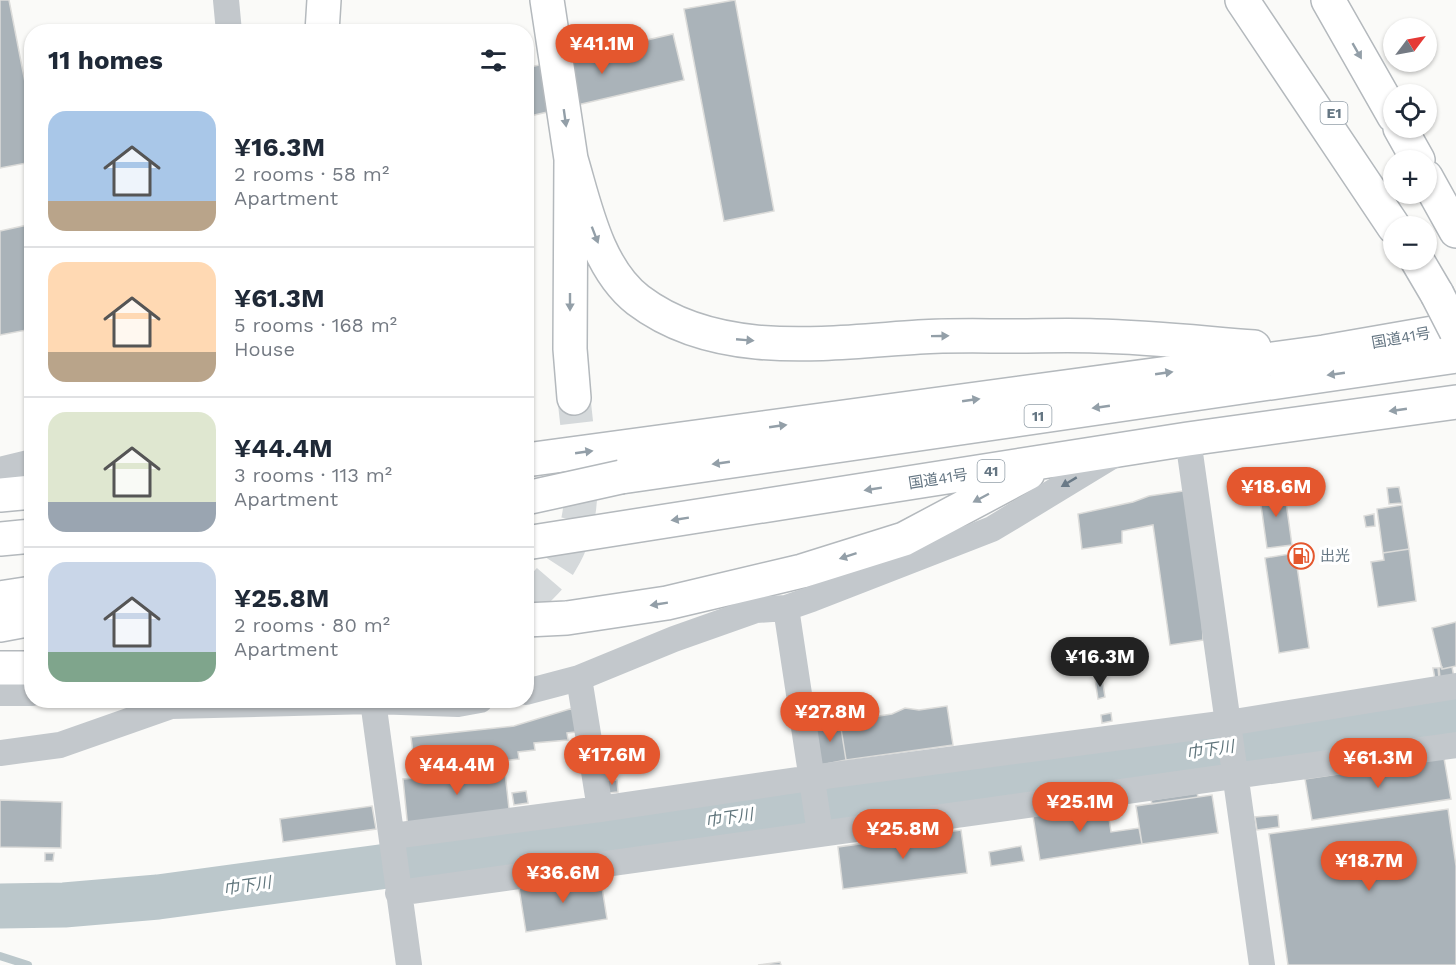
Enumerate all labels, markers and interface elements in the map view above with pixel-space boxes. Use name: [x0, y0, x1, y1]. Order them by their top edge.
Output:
north arrow: [1383, 18, 1437, 72]
map controls: [1383, 18, 1437, 270]
pin: ¥41.1M: [553, 24, 651, 75]
text: ¥41.1M: [570, 31, 634, 55]
one-way arrow: [1352, 43, 1362, 60]
icon: filters: [477, 44, 510, 77]
text: 11 homes: [48, 45, 163, 75]
button: locate: [1383, 84, 1437, 138]
road number: E1: [1320, 102, 1348, 124]
one-way arrow: [560, 109, 569, 128]
text: ¥16.3M: [234, 132, 325, 162]
icon: home: [96, 135, 168, 207]
button: +: [1383, 150, 1437, 204]
text: 2 rooms · 58 m²: [234, 162, 389, 186]
text: Apartment: [234, 186, 338, 210]
button: −: [1383, 216, 1437, 270]
one-way arrow: [591, 226, 600, 244]
text: ¥61.3M: [234, 283, 325, 313]
icon: home: [96, 286, 168, 358]
one-way arrow: [565, 292, 575, 311]
text: 5 rooms · 168 m²: [234, 313, 397, 337]
street label: 国道41号: [1370, 324, 1432, 352]
one-way arrow: [930, 331, 949, 341]
one-way arrow: [736, 335, 755, 345]
text: House: [234, 337, 295, 361]
one-way arrow: [1155, 369, 1174, 378]
one-way arrow: [1326, 369, 1345, 378]
one-way arrow: [961, 395, 980, 404]
one-way arrow: [1092, 403, 1111, 412]
road number: 11: [1024, 405, 1052, 427]
one-way arrow: [1388, 406, 1407, 415]
one-way arrow: [768, 421, 787, 431]
text: ¥44.4M: [234, 433, 333, 463]
icon: home: [96, 436, 168, 508]
one-way arrow: [575, 448, 594, 457]
one-way arrow: [712, 458, 731, 467]
road number: 41: [978, 460, 1004, 482]
text: 3 rooms · 113 m²: [234, 463, 392, 487]
street label: 国道41号: [907, 465, 969, 493]
pin: ¥18.6M: [1227, 467, 1325, 518]
text: ¥18.6M: [1241, 474, 1311, 498]
one-way arrow: [1061, 476, 1077, 487]
one-way arrow: [863, 485, 882, 494]
text: Apartment: [234, 487, 338, 511]
one-way arrow: [972, 493, 989, 503]
one-way arrow: [671, 514, 690, 523]
fuel station icon: 出光: [1286, 541, 1316, 571]
place label: 出光: [1320, 547, 1350, 565]
one-way arrow: [839, 552, 857, 561]
text: ¥25.8M: [234, 583, 329, 613]
icon: home: [96, 586, 168, 658]
one-way arrow: [649, 600, 668, 609]
text: 2 rooms · 80 m²: [234, 613, 390, 637]
text: Apartment: [234, 637, 338, 661]
pin: ¥16.3M: [1051, 637, 1149, 688]
text: ¥16.3M: [1065, 644, 1135, 668]
pin: ¥27.8M: [781, 692, 879, 743]
text: ¥27.8M: [794, 699, 866, 723]
pin: ¥17.6M: [563, 735, 661, 786]
water label: 巾下川: [1185, 736, 1237, 762]
pin: ¥61.3M: [1329, 738, 1427, 789]
text: ¥17.6M: [578, 742, 646, 766]
pin: ¥44.4M: [408, 745, 506, 796]
text: ¥61.3M: [1343, 745, 1413, 769]
text: ¥44.4M: [419, 752, 495, 776]
pin: ¥25.1M: [1031, 782, 1129, 833]
text: ¥25.1M: [1046, 789, 1114, 813]
water label: 巾下川: [704, 804, 756, 830]
pin: ¥25.8M: [854, 809, 952, 860]
text: ¥25.8M: [866, 816, 940, 840]
pin: ¥18.7M: [1320, 841, 1418, 892]
text: ¥18.7M: [1335, 848, 1403, 872]
pin: ¥36.6M: [514, 853, 612, 904]
text: ¥36.6M: [526, 860, 600, 884]
water label: 巾下川: [222, 872, 274, 898]

